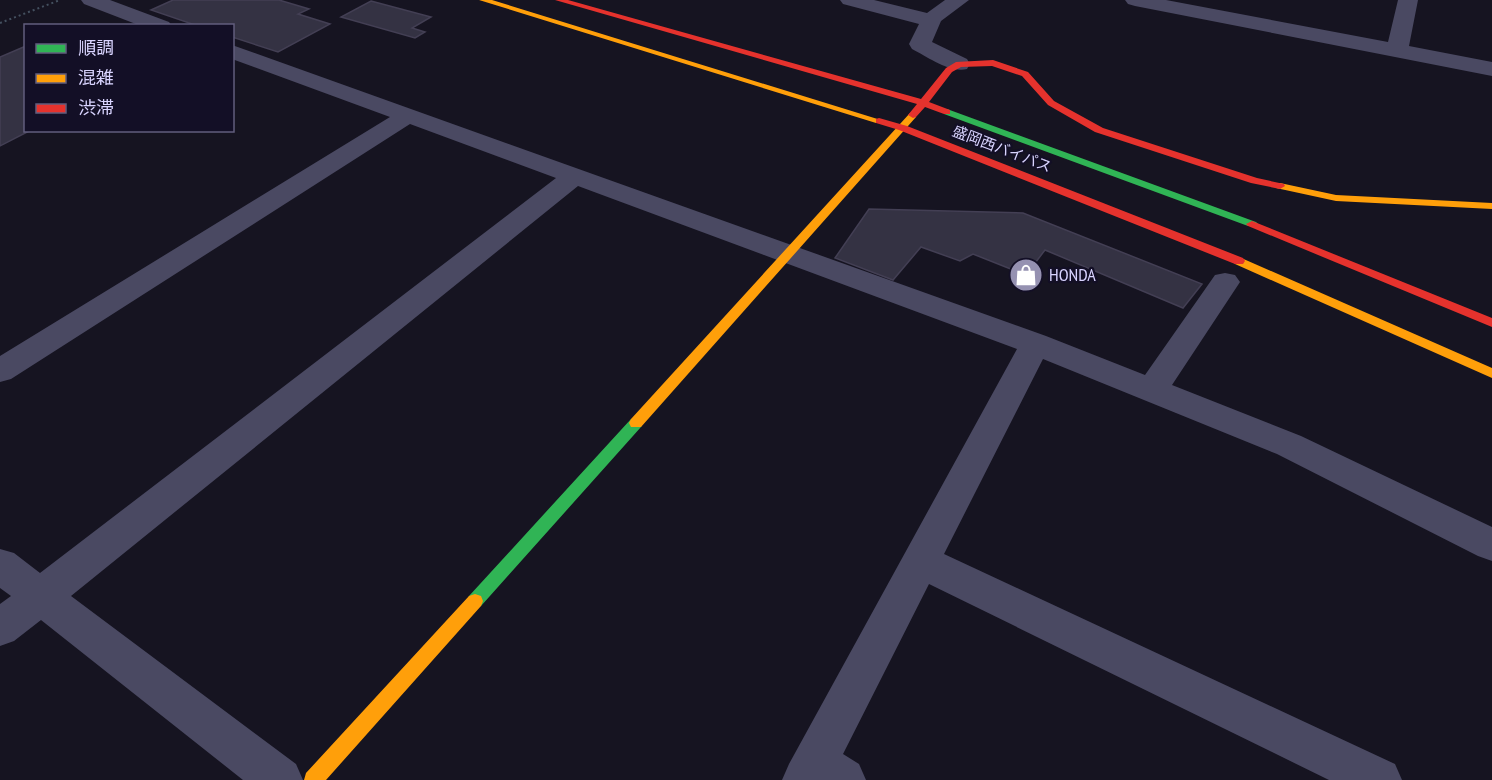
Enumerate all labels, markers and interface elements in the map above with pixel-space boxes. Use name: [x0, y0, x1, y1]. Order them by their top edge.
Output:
legend: [24, 24, 234, 132]
text: 順調: [78, 36, 114, 59]
text: 混雑: [78, 66, 114, 89]
text: 渋滞: [78, 96, 114, 119]
street label: 盛岡西バイパス: [950, 121, 1054, 176]
shop icon: HONDA: [1008, 257, 1044, 293]
place label: HONDA: [1049, 263, 1096, 286]

